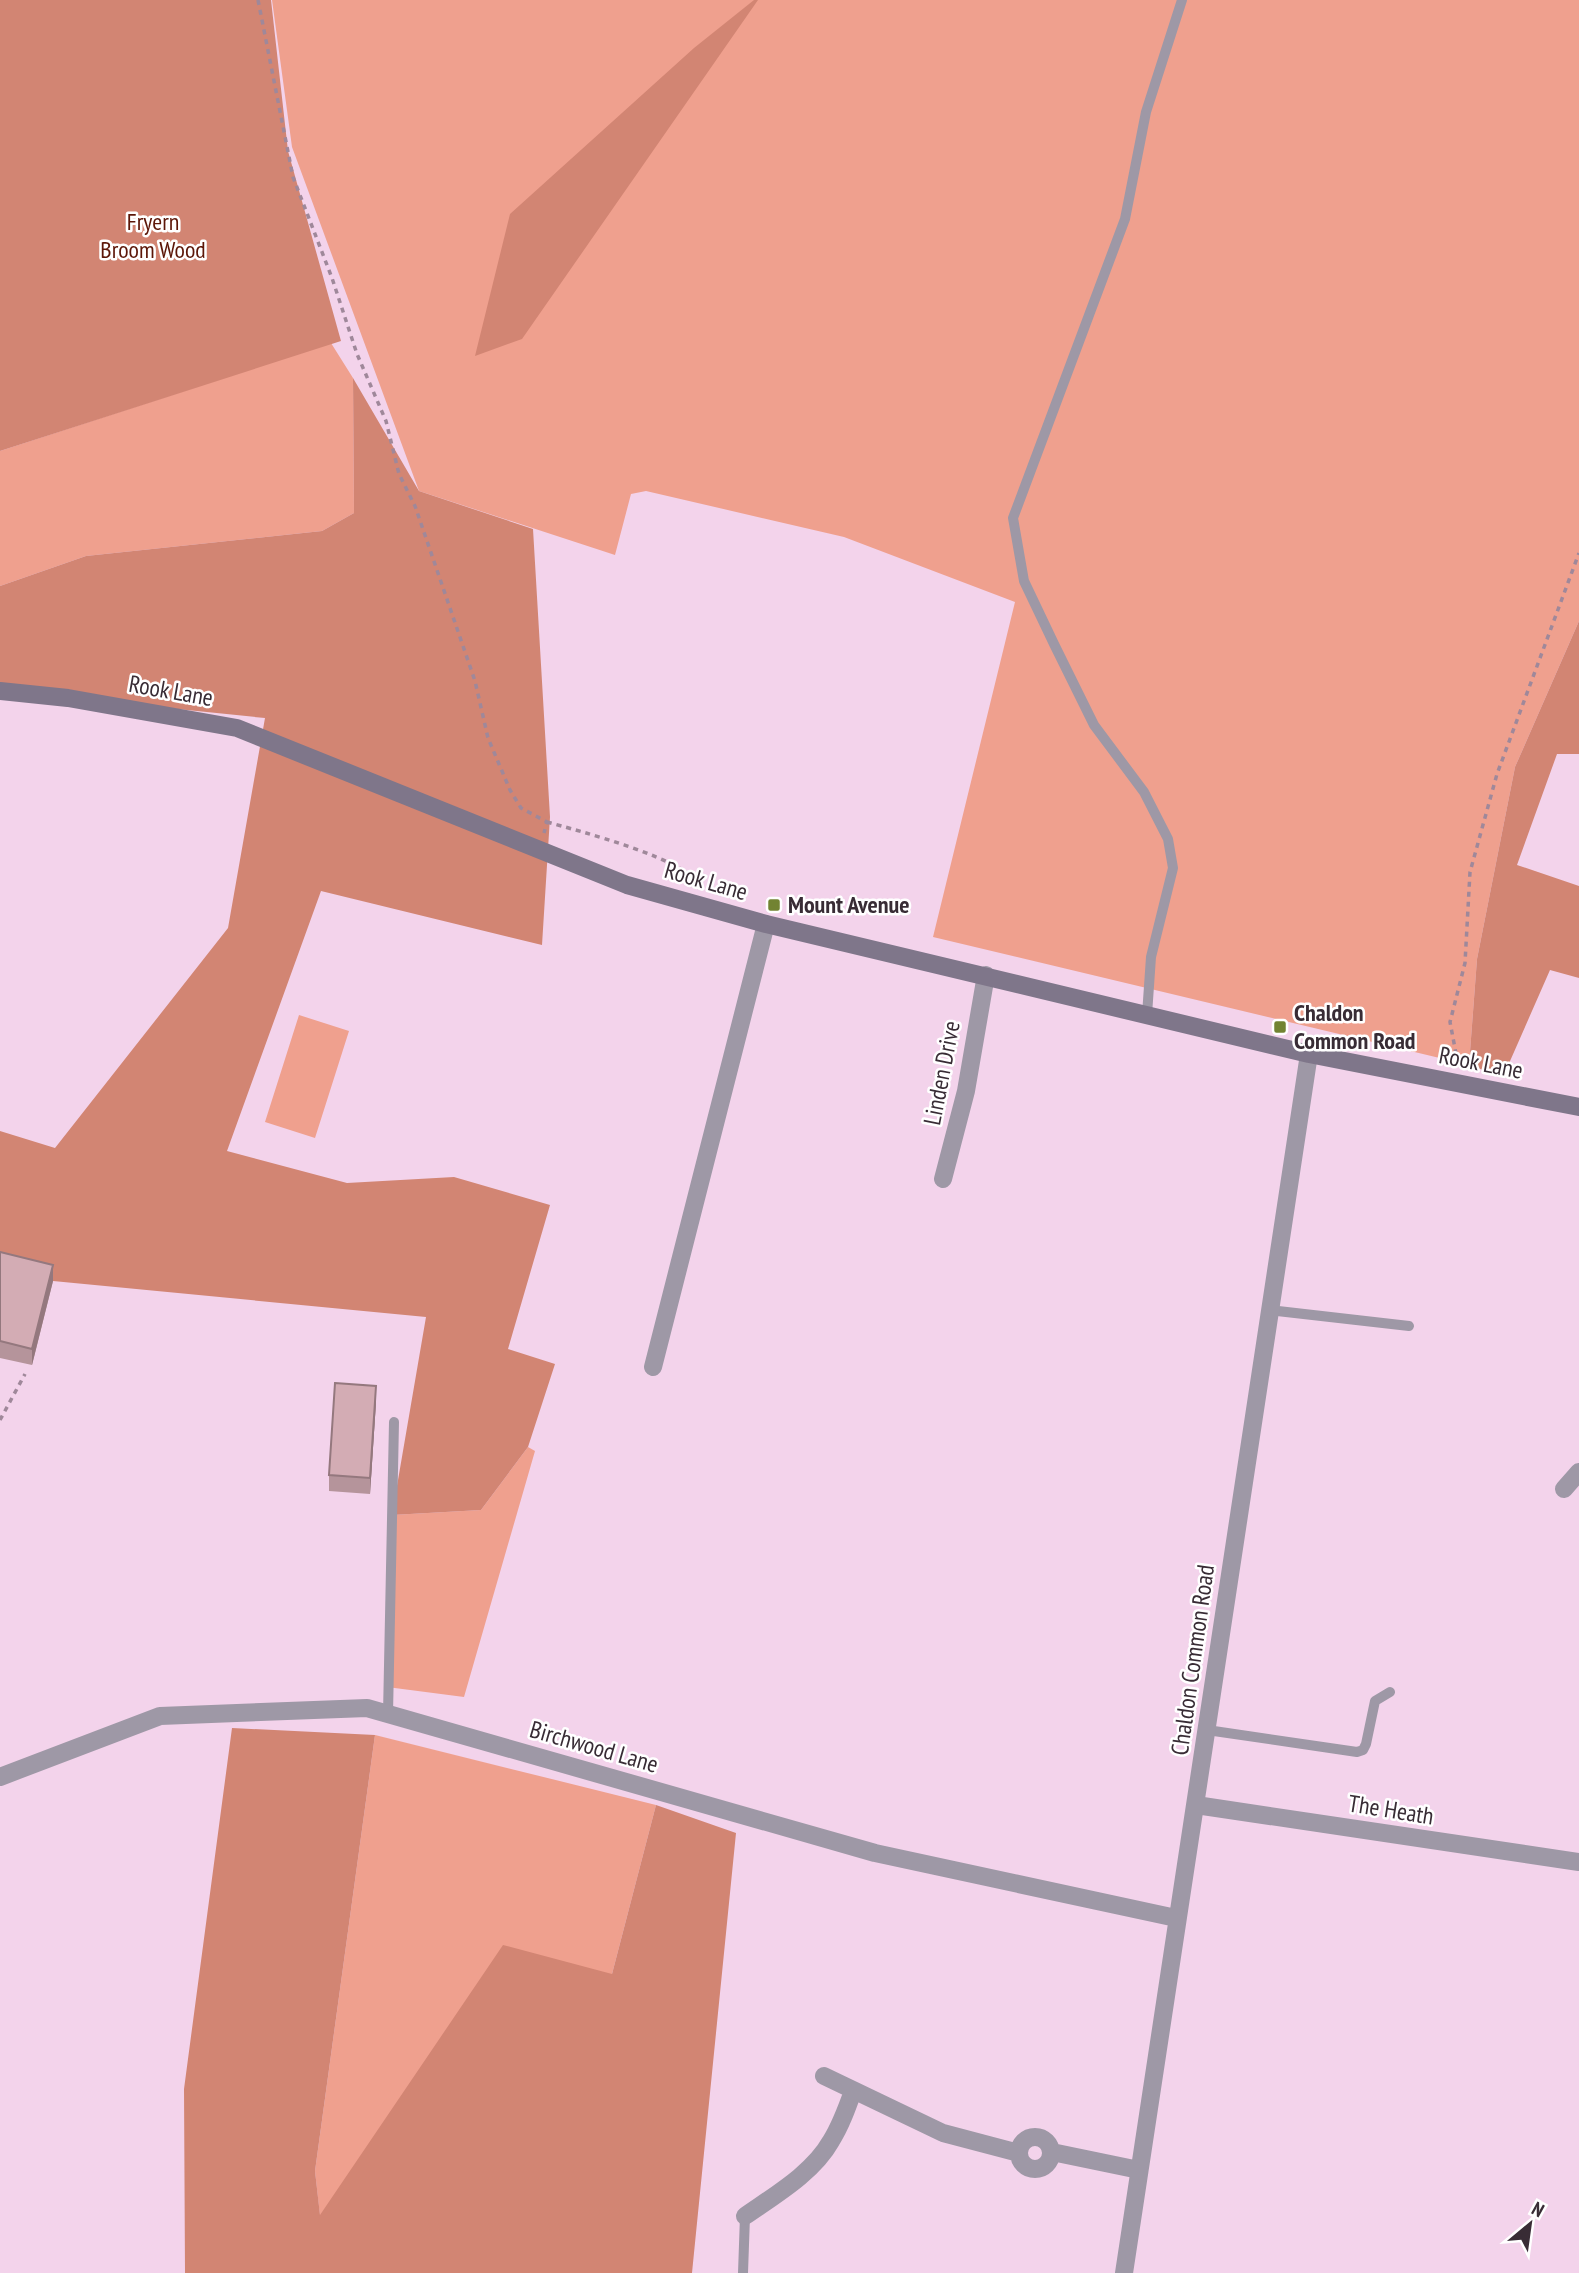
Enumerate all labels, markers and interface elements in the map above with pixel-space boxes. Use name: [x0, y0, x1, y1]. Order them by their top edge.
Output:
park label: Fryern Broom Wood: [100, 206, 206, 265]
street label: Rook Lane: [127, 668, 216, 713]
street label: Rook Lane: [661, 854, 751, 907]
place label: Mount Avenue: [788, 889, 910, 920]
marker: Mount Avenue: [766, 897, 782, 913]
place label: Chaldon Common Road: [1294, 997, 1416, 1056]
street label: Linden Drive: [916, 1018, 967, 1128]
marker: Chaldon Common Road: [1272, 1019, 1288, 1035]
street label: Rook Lane: [1437, 1039, 1526, 1086]
street label: Chaldon Common Road: [1164, 1563, 1221, 1757]
street label: Birchwood Lane: [526, 1713, 662, 1780]
street label: The Heath: [1346, 1787, 1436, 1832]
north arrow: [1495, 2189, 1565, 2259]
text: N: [1528, 2196, 1549, 2222]

